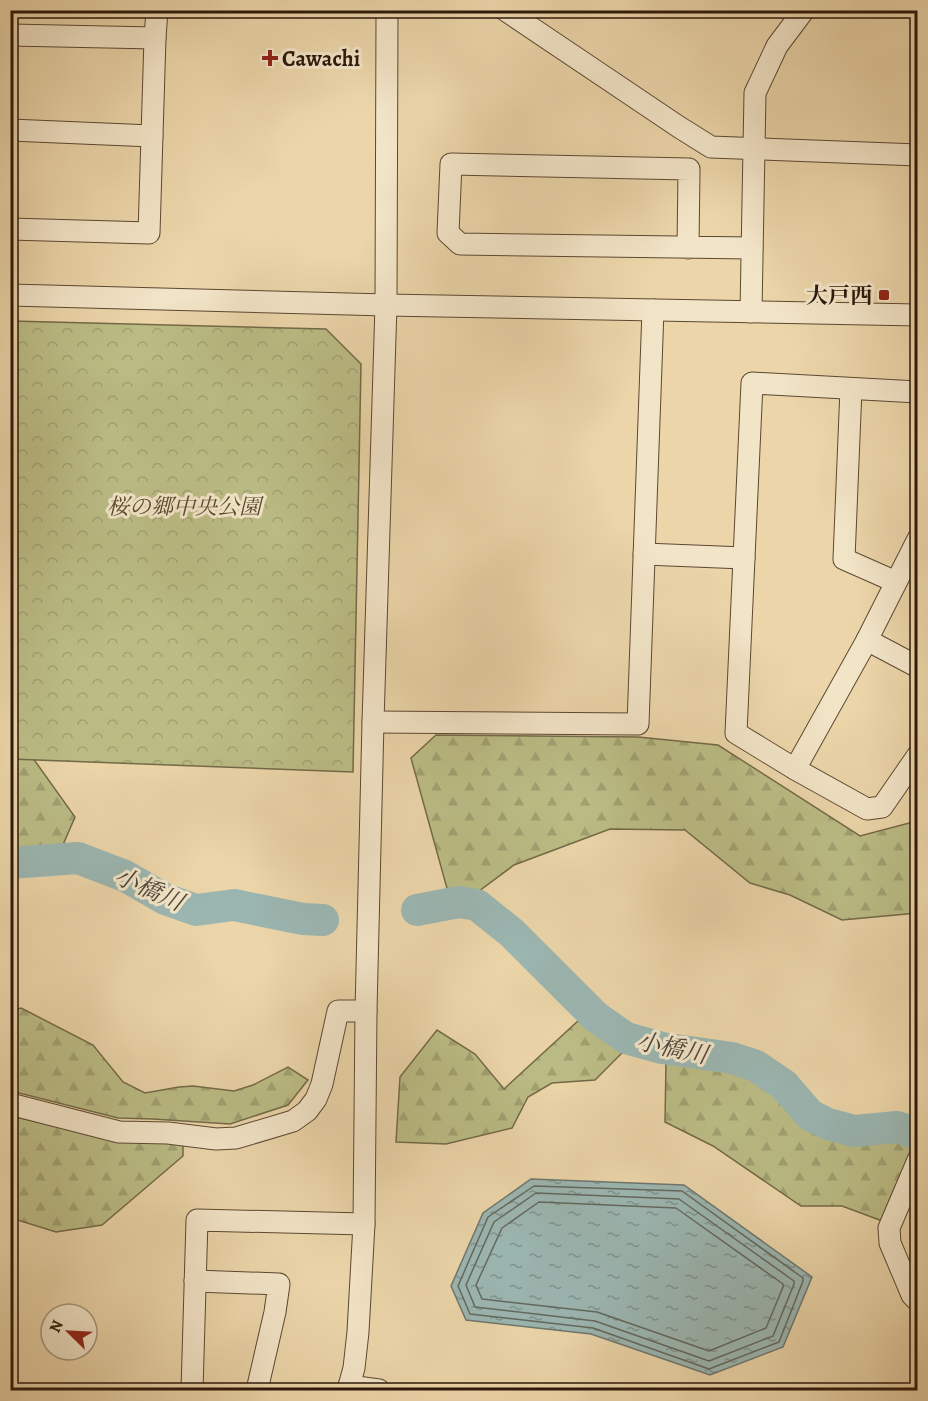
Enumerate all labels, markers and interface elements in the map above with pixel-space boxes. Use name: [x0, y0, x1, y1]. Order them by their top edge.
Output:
place label: Cawachi: [282, 44, 360, 74]
marker: Cawachi: [263, 51, 277, 65]
place label: 大戸西: [806, 281, 872, 311]
marker: 大戸西: [877, 288, 891, 302]
park label: 桜の郷中央公園: [107, 492, 264, 522]
water label: 小橋川: [110, 860, 191, 919]
water label: 小橋川: [633, 1025, 713, 1072]
north arrow: [39, 1302, 99, 1362]
text: N: [44, 1316, 69, 1336]

